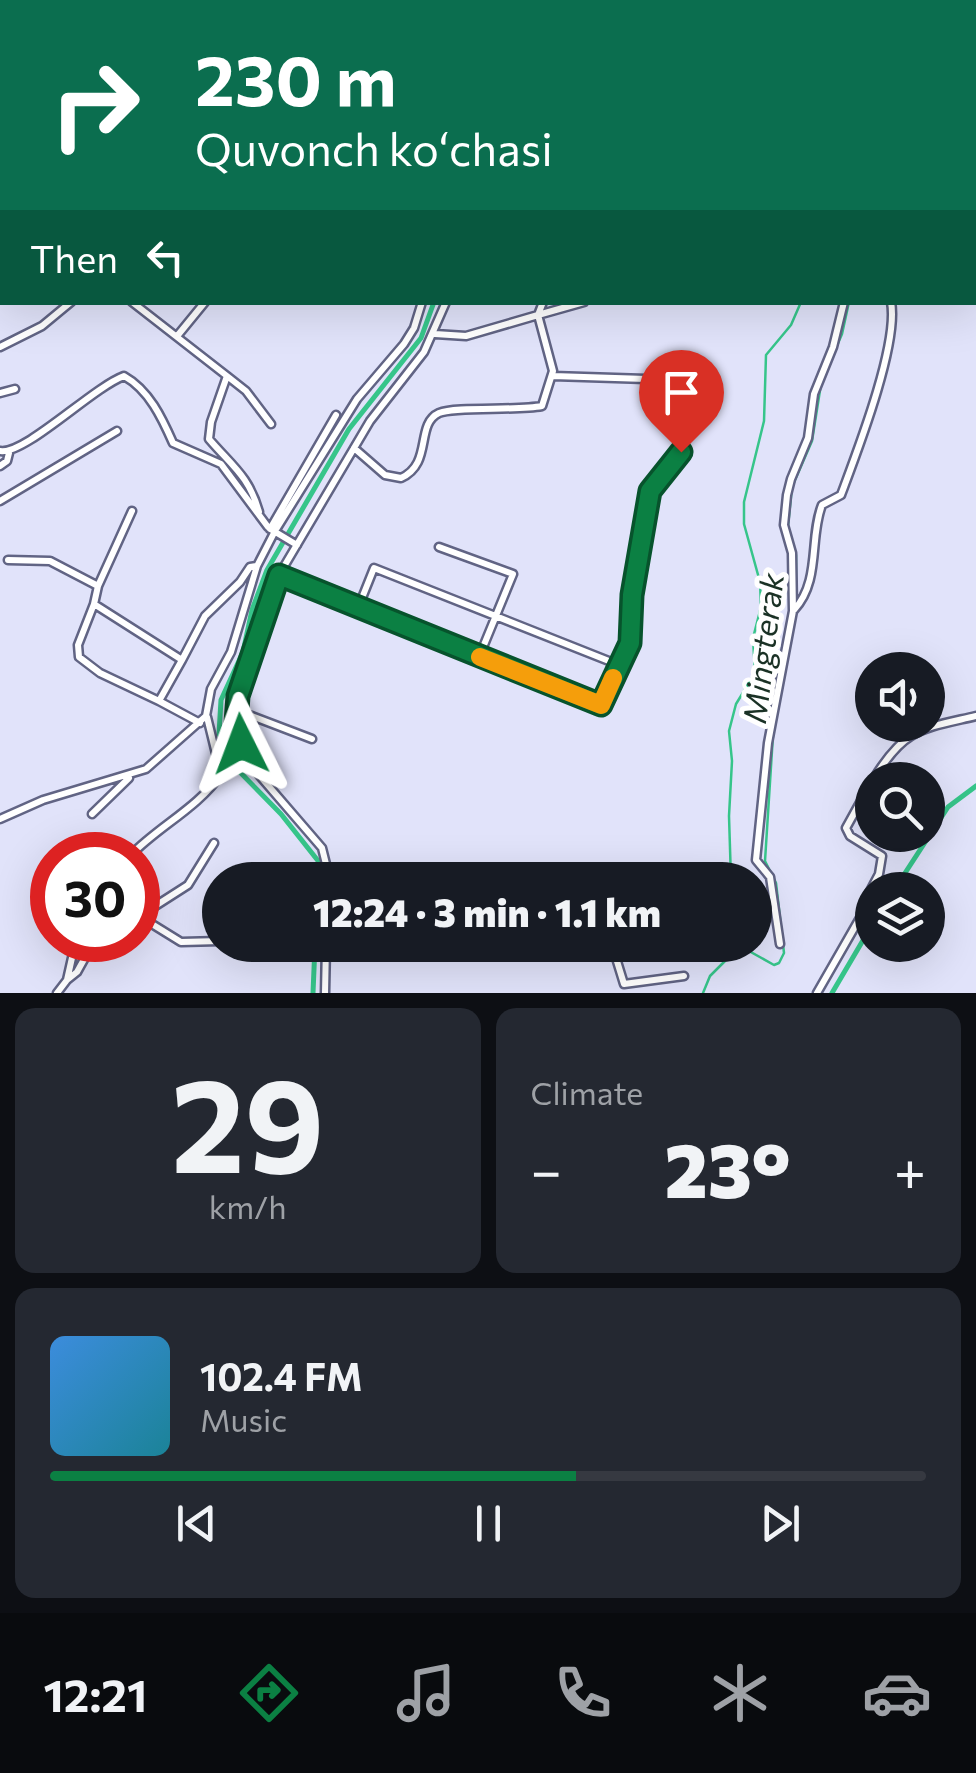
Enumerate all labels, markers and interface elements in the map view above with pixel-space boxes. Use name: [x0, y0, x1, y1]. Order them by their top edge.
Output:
text: 230 m: [195, 35, 397, 120]
icon: right: [30, 40, 160, 170]
text: Quvonch koʻchasi: [195, 120, 553, 175]
icon: left: [138, 230, 193, 285]
text: Then: [30, 234, 118, 281]
pin: [639, 350, 724, 453]
icon: arrive: [654, 365, 709, 420]
water label: Mingterak: [733, 570, 791, 725]
map controls: [855, 652, 945, 962]
button: sound: [855, 652, 945, 742]
position arrow: [189, 692, 293, 796]
button: search: [855, 762, 945, 852]
speed limit sign: 30: [30, 832, 160, 962]
button: layers: [855, 872, 945, 962]
text: 12:24 · 3 min · 1.1 km: [313, 888, 661, 935]
text: 29: [171, 1041, 324, 1200]
text: Climate: [531, 1072, 643, 1112]
text: 23°: [665, 1122, 791, 1213]
text: −: [531, 1135, 562, 1202]
text: +: [894, 1135, 926, 1202]
text: km/h: [209, 1186, 287, 1226]
text: 102.4 FM: [200, 1352, 363, 1399]
text: Music: [200, 1399, 287, 1439]
icon: previous: [169, 1496, 224, 1551]
icon: pause: [461, 1496, 516, 1551]
icon: next: [753, 1496, 808, 1551]
icon: directions: [234, 1658, 304, 1728]
icon: music: [391, 1658, 461, 1728]
icon: phone: [548, 1658, 618, 1728]
icon: climate: [705, 1658, 775, 1728]
icon: car: [862, 1658, 932, 1728]
text: 12:21: [44, 1666, 147, 1721]

